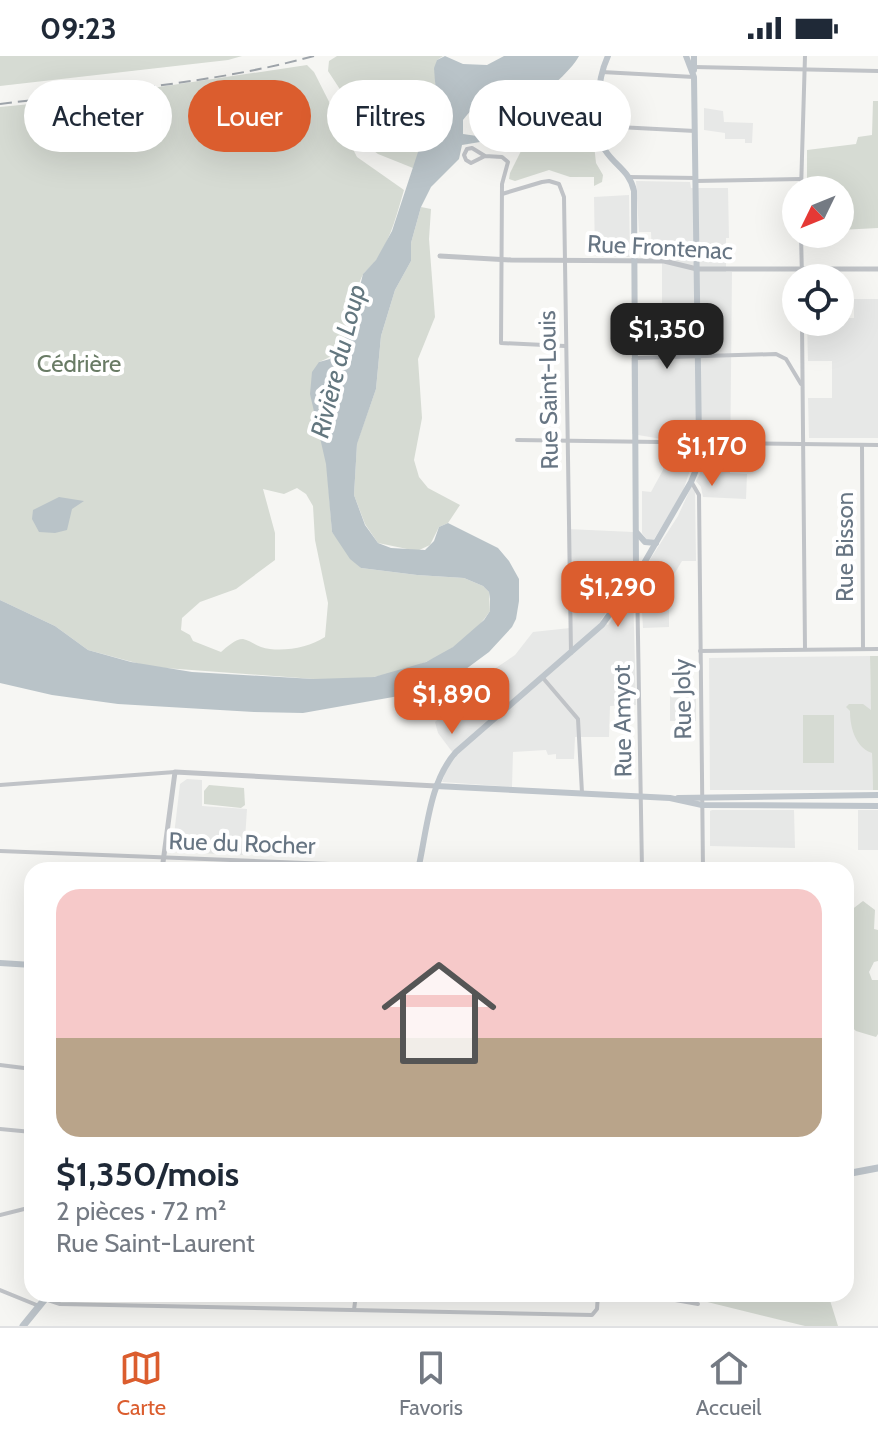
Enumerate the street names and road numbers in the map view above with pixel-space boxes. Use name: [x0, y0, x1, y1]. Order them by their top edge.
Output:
street label: Rue Frontenac: [586, 229, 734, 265]
street label: Rue Saint-Louis: [532, 310, 564, 470]
street label: Rue Bisson: [830, 492, 859, 602]
street label: Rue Joly: [667, 658, 697, 740]
street label: Rue Amyot: [607, 664, 637, 778]
street label: Rue du Rocher: [168, 826, 316, 860]

